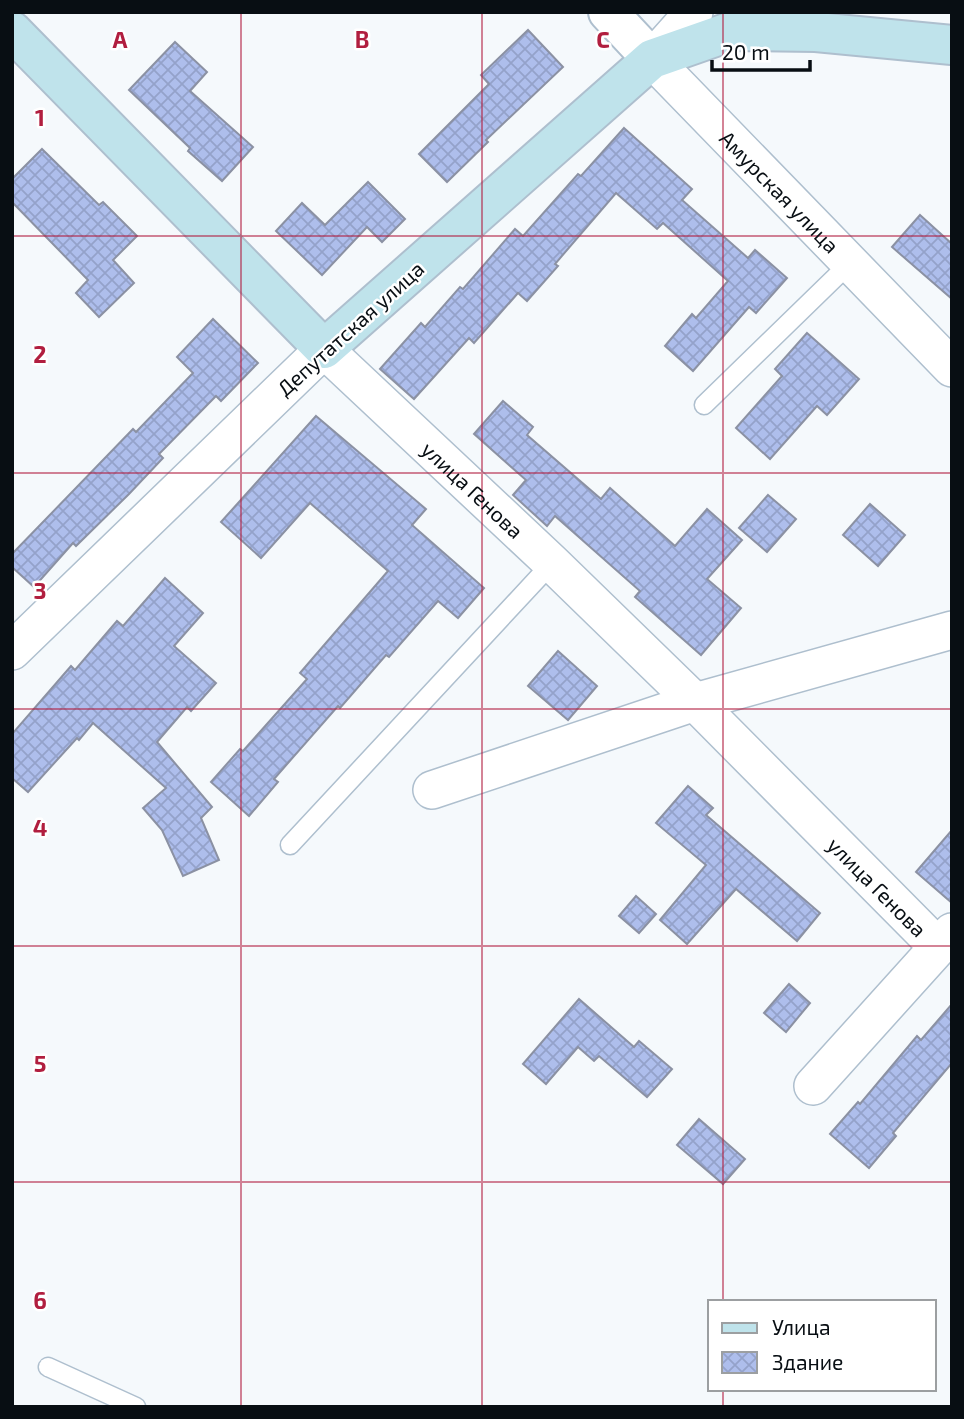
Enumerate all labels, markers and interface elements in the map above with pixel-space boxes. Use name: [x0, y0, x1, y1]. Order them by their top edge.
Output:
text: A: [112, 25, 128, 53]
text: B: [355, 25, 369, 53]
text: C: [596, 25, 610, 53]
scale bar: [712, 28, 810, 72]
text: 20 m: [722, 39, 770, 64]
text: 1: [35, 103, 45, 131]
street label: Амурская улица: [715, 125, 845, 257]
street label: Депутатская улица: [271, 255, 429, 401]
text: 2: [33, 340, 47, 368]
street label: улица Генова: [417, 436, 529, 543]
text: 3: [33, 576, 47, 604]
text: 4: [33, 813, 47, 841]
street label: улица Генова: [823, 831, 932, 941]
text: 5: [34, 1049, 46, 1077]
text: 6: [33, 1286, 47, 1314]
legend: [708, 1300, 936, 1391]
text: Улица: [772, 1314, 831, 1339]
text: Здание: [772, 1349, 843, 1374]

